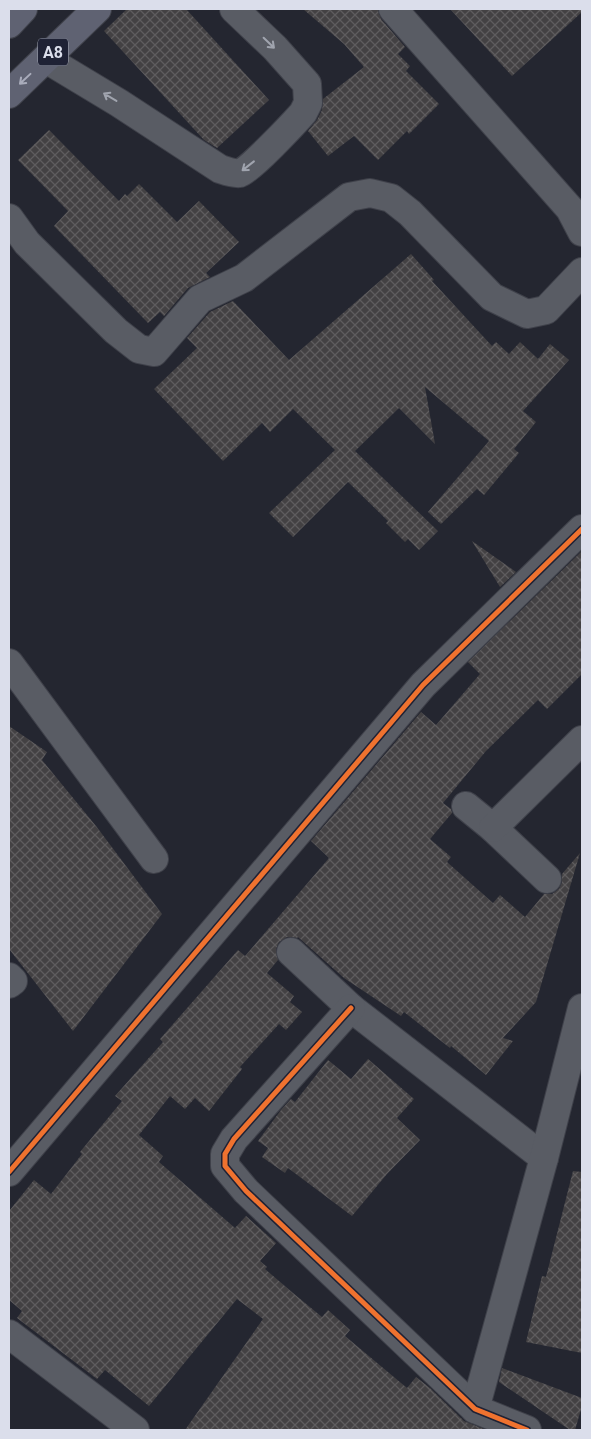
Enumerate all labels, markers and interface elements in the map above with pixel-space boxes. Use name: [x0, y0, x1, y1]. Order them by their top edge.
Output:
one-way arrow: [263, 37, 275, 49]
road number: A8: [38, 38, 68, 66]
one-way arrow: [18, 73, 31, 85]
one-way arrow: [103, 92, 117, 102]
one-way arrow: [242, 160, 255, 171]

